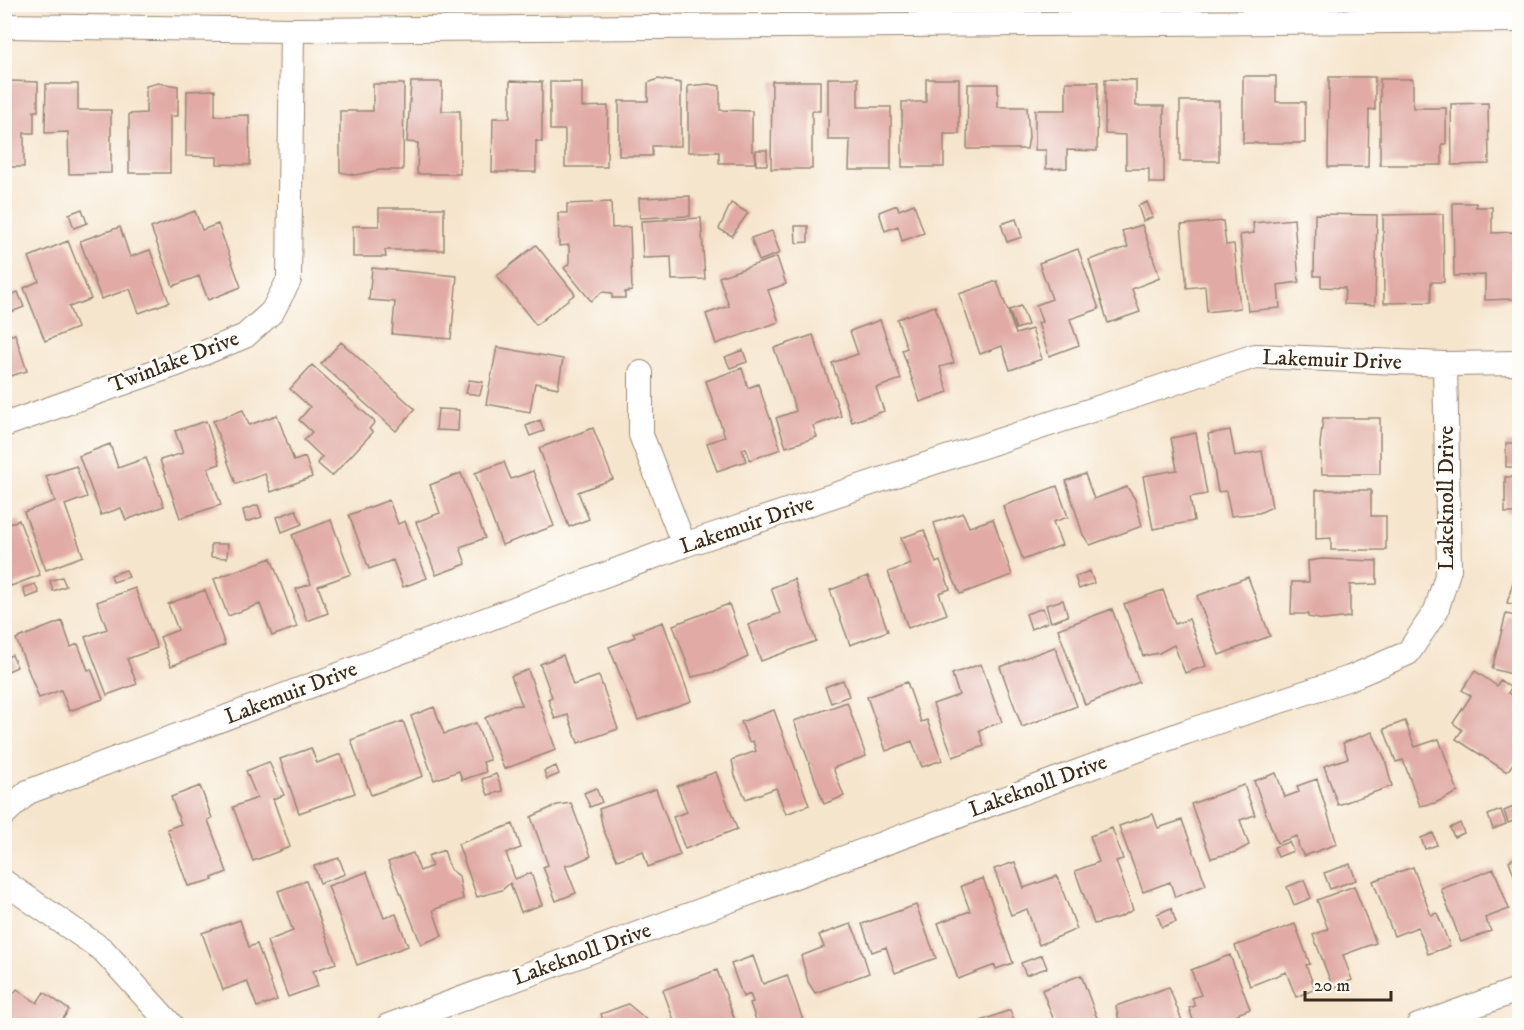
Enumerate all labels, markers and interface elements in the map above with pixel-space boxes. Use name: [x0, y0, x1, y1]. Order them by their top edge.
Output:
street label: Twinlake Drive: [105, 325, 243, 399]
street label: Lakemuir Drive: [1262, 344, 1402, 376]
street label: Lakeknoll Drive: [1433, 426, 1460, 570]
street label: Lakemuir Drive: [677, 490, 817, 560]
street label: Lakemuir Drive: [221, 655, 361, 731]
street label: Lakeknoll Drive: [965, 749, 1111, 823]
street label: Lakeknoll Drive: [509, 917, 655, 991]
scale bar: [1305, 964, 1390, 1002]
text: 20 m: [1314, 975, 1350, 997]

